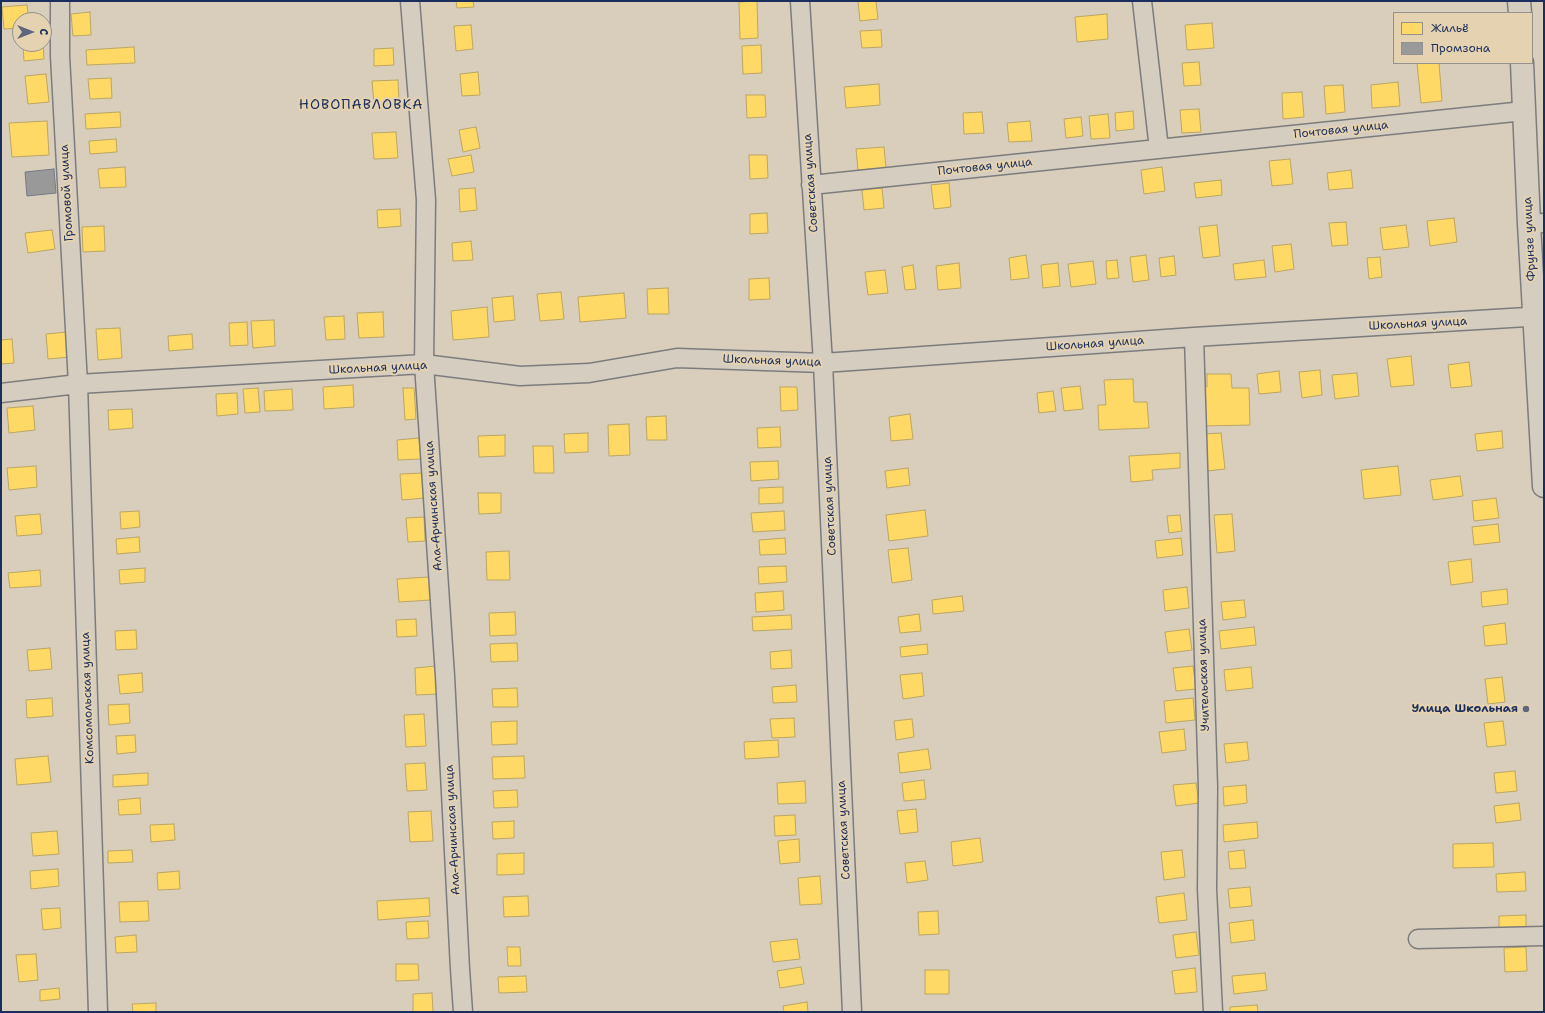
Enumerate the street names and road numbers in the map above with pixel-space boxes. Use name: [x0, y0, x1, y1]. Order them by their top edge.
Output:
street label: Почтовая улица: [1293, 118, 1389, 142]
street label: Советская улица: [800, 133, 822, 233]
street label: Громовой улица: [57, 144, 77, 242]
street label: Почтовая улица: [937, 155, 1033, 179]
street label: Фрунзе улица: [1521, 196, 1539, 282]
street label: Школьная улица: [1368, 314, 1468, 334]
street label: Школьная улица: [1045, 333, 1145, 355]
street label: Школьная улица: [722, 352, 822, 370]
street label: Школьная улица: [328, 358, 428, 378]
street label: Ала-Арчинская улица: [422, 440, 446, 572]
street label: Советская улица: [820, 456, 840, 556]
street label: Учительская улица: [1195, 619, 1213, 731]
street label: Комсомольская улица: [78, 632, 98, 764]
street label: Ала-Арчинская улица: [442, 764, 464, 896]
street label: Советская улица: [834, 780, 854, 880]

